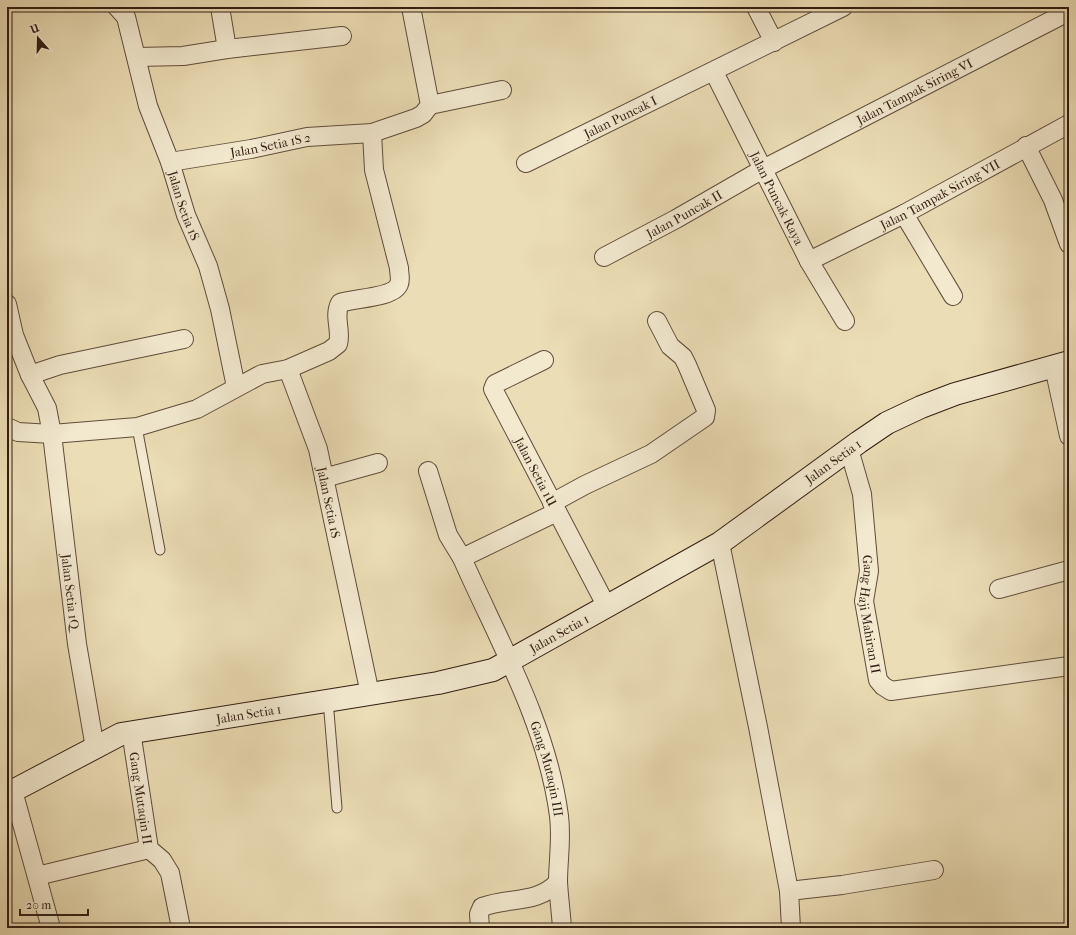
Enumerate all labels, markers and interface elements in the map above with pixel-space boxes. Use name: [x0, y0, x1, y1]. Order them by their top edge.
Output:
north arrow: [18, 18, 58, 58]
text: U: [28, 21, 41, 37]
street label: Jalan Tampak Siring VI: [853, 55, 975, 128]
street label: Jalan Puncak I: [580, 93, 659, 142]
street label: Jalan Setia 1S 2: [228, 130, 311, 160]
street label: Jalan Puncak Raya: [747, 148, 807, 248]
street label: Jalan Tampak Siring VII: [877, 156, 1002, 233]
street label: Jalan Setia 1S: [165, 168, 203, 243]
street label: Jalan Puncak II: [643, 187, 725, 242]
street label: Jalan Setia 1U: [511, 434, 560, 509]
street label: Jalan Setia 1: [801, 436, 864, 487]
street label: Jalan Setia 1S: [314, 465, 344, 540]
street label: Jalan Setia 1Q: [58, 552, 83, 634]
street label: Gang Haji Mahiran II: [856, 554, 884, 675]
street label: Jalan Setia 1: [526, 611, 592, 657]
street label: Jalan Setia 1: [214, 701, 282, 727]
street label: Gang Mutaqin III: [527, 719, 566, 818]
street label: Gang Mutaqin II: [126, 751, 155, 846]
scale bar: [20, 891, 88, 917]
text: 20 m: [26, 898, 51, 912]

